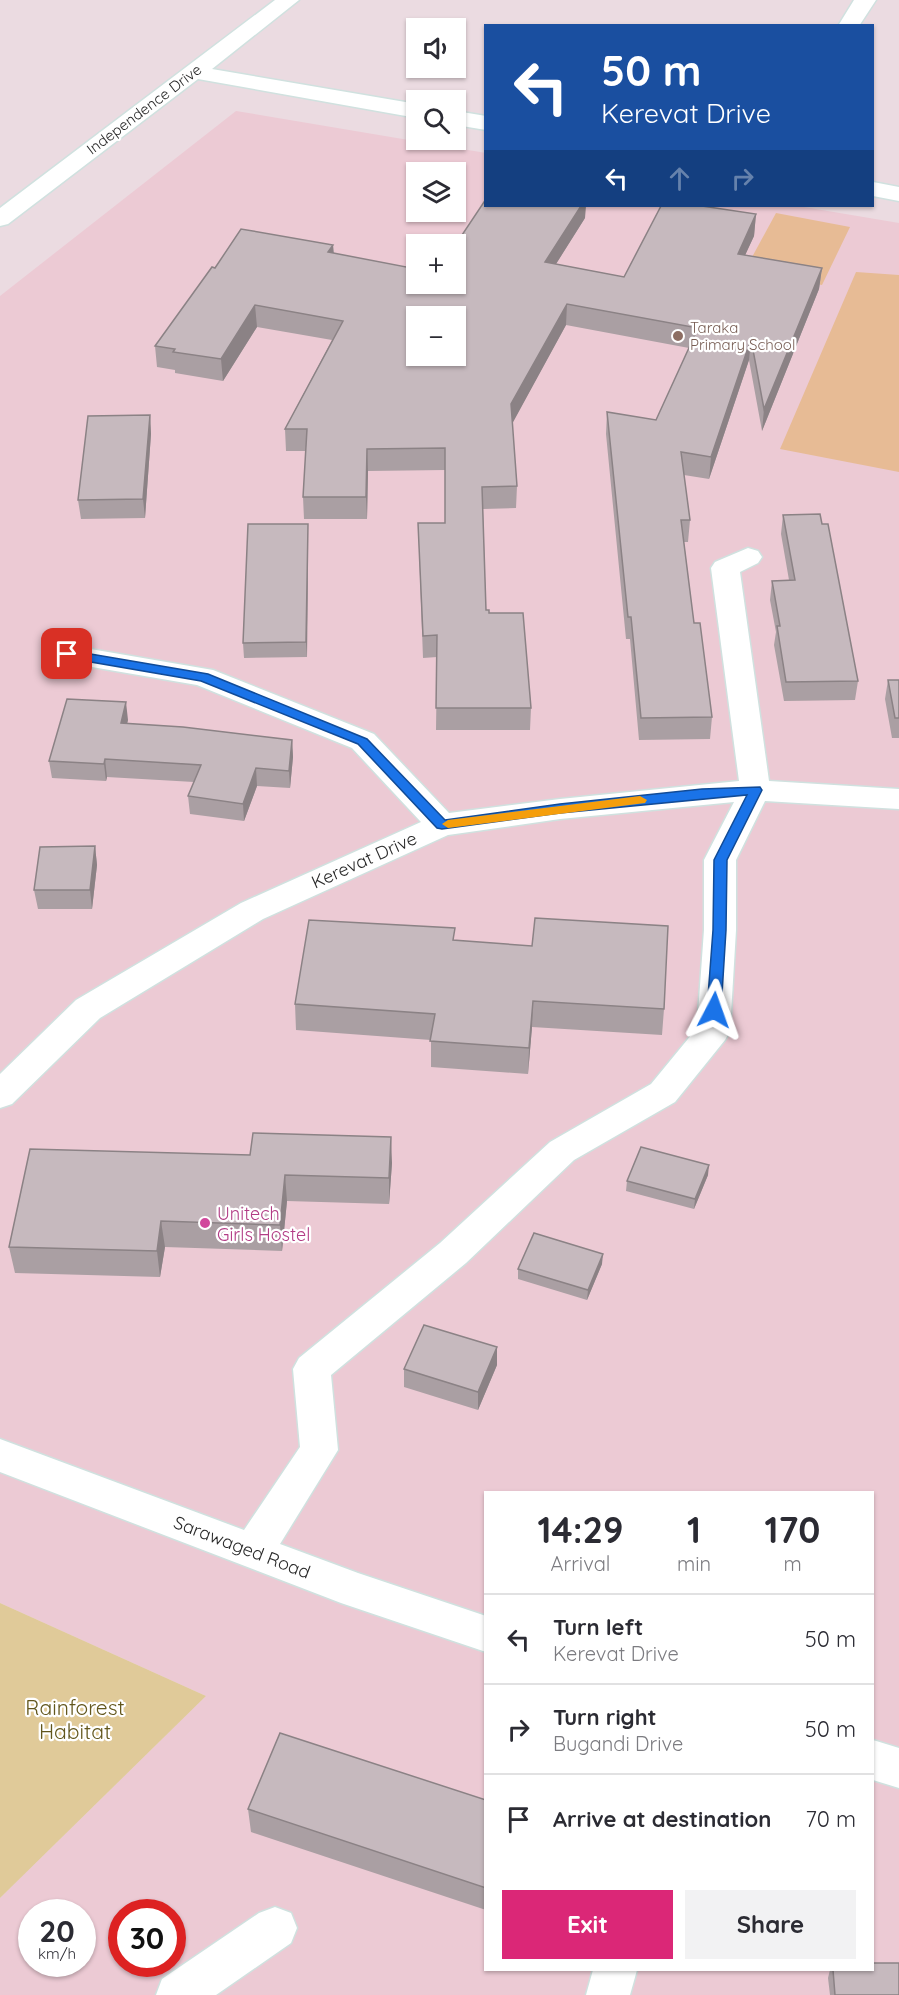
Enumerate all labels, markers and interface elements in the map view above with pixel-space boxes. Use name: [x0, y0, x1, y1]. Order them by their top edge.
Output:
map controls: [406, 18, 466, 366]
button: sound: [406, 18, 466, 78]
text: 50 m: [601, 44, 701, 97]
icon: left: [502, 48, 580, 126]
street label: Independence Drive: [83, 60, 205, 158]
button: search: [406, 90, 466, 150]
text: Kerevat Drive: [601, 96, 771, 130]
button: layers: [406, 162, 466, 222]
icon: left: [600, 162, 633, 195]
icon: ahead: [663, 162, 696, 195]
icon: right: [726, 162, 759, 195]
button: +: [406, 234, 466, 294]
button: −: [406, 306, 466, 366]
place label: Taraka Primary School: [690, 318, 795, 354]
marker: Taraka Primary School: [671, 329, 685, 343]
pin: [41, 628, 92, 679]
icon: arrive: [50, 637, 83, 670]
street label: Kerevat Drive: [308, 826, 420, 894]
position arrow: [682, 978, 746, 1042]
place label: Unitech Girls Hostel: [217, 1202, 310, 1246]
marker: Unitech Girls Hostel: [198, 1216, 212, 1230]
text: 14:29: [538, 1507, 623, 1552]
text: 1: [687, 1507, 701, 1552]
text: 170: [765, 1507, 820, 1552]
street label: Sarawaged Road: [170, 1510, 314, 1584]
text: Arrival: [551, 1551, 610, 1576]
text: min: [677, 1551, 711, 1576]
text: m: [783, 1551, 802, 1576]
text: Turn left: [553, 1613, 643, 1641]
icon: left: [502, 1623, 535, 1656]
text: 50 m: [805, 1625, 856, 1653]
text: Kerevat Drive: [553, 1641, 679, 1666]
park label: Rainforest Habitat: [25, 1694, 125, 1744]
text: Turn right: [553, 1703, 657, 1731]
icon: right: [502, 1713, 535, 1746]
text: 50 m: [805, 1715, 856, 1743]
text: Bugandi Drive: [553, 1731, 683, 1756]
icon: arrive: [502, 1803, 535, 1836]
text: Arrive at destination: [553, 1805, 771, 1833]
text: 70 m: [806, 1805, 856, 1833]
button: Exit: [502, 1890, 673, 1959]
button: Share: [685, 1890, 856, 1959]
speed limit sign: 30: [108, 1899, 186, 1977]
text: 20: [39, 1912, 75, 1950]
text: km/h: [38, 1944, 76, 1963]

